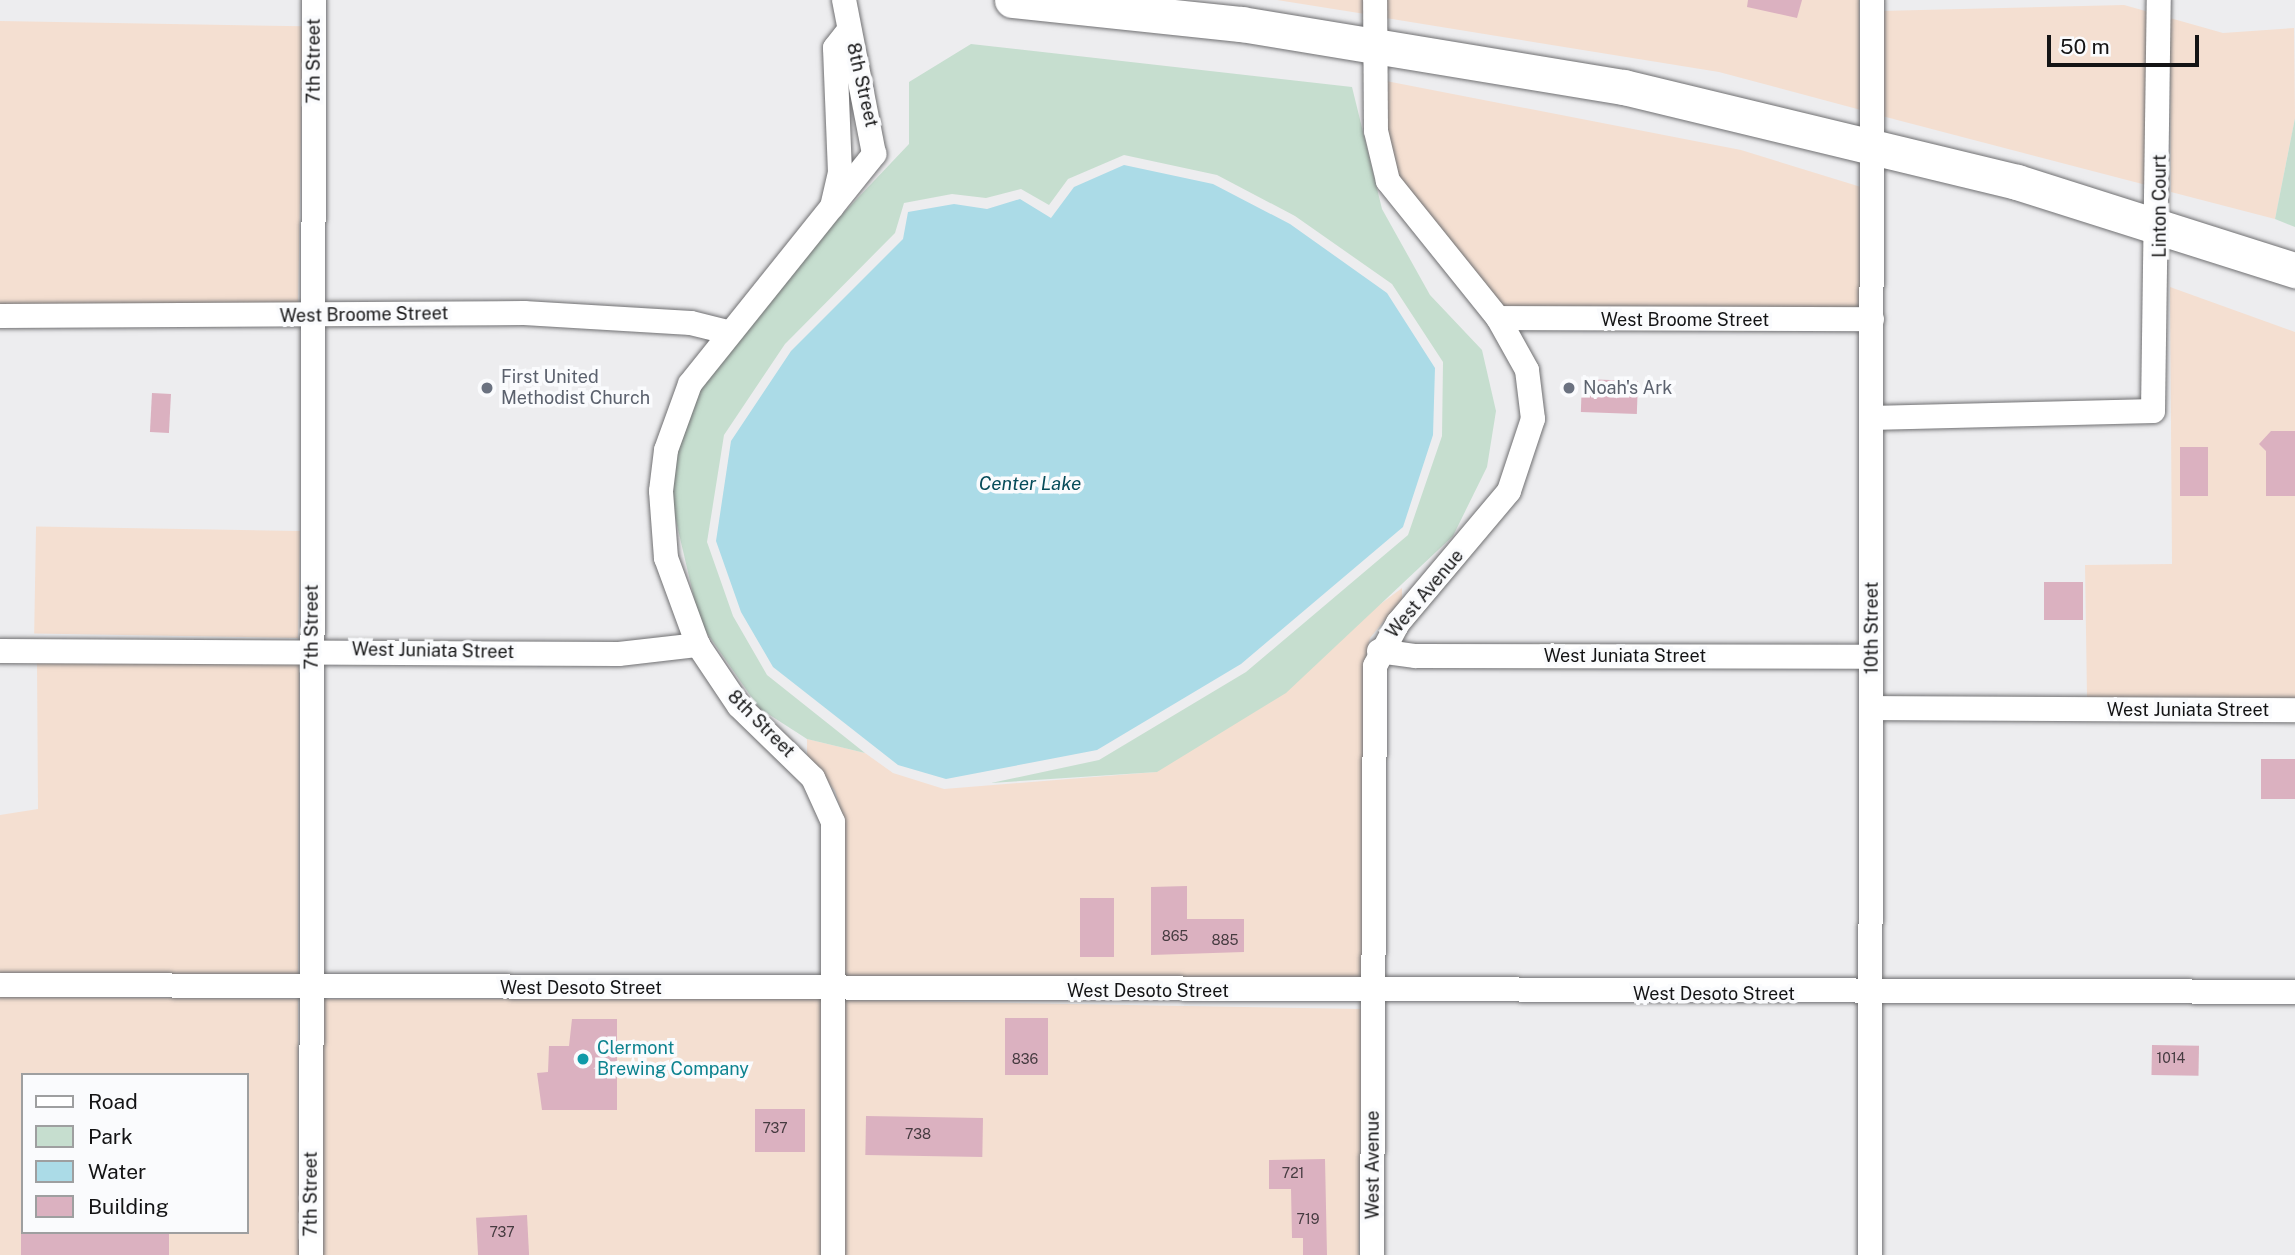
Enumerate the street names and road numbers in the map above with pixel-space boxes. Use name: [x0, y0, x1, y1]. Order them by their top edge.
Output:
street label: 7th Street: [303, 18, 325, 104]
street label: 8th Street: [842, 41, 882, 129]
street label: Linton Court: [2149, 154, 2171, 258]
street label: West Broome Street: [279, 303, 449, 327]
street label: West Broome Street: [1601, 309, 1769, 331]
street label: West Avenue: [1382, 545, 1468, 643]
street label: 10th Street: [1861, 582, 1883, 674]
street label: 7th Street: [301, 584, 323, 670]
street label: West Juniata Street: [352, 639, 514, 663]
street label: West Juniata Street: [1544, 645, 1706, 667]
street label: 8th Street: [723, 686, 799, 762]
street label: West Juniata Street: [2107, 699, 2269, 721]
street label: West Desoto Street: [500, 977, 662, 999]
street label: West Desoto Street: [1067, 980, 1229, 1002]
street label: West Desoto Street: [1633, 983, 1795, 1005]
street label: West Avenue: [1362, 1111, 1384, 1219]
street label: 7th Street: [300, 1151, 322, 1237]

